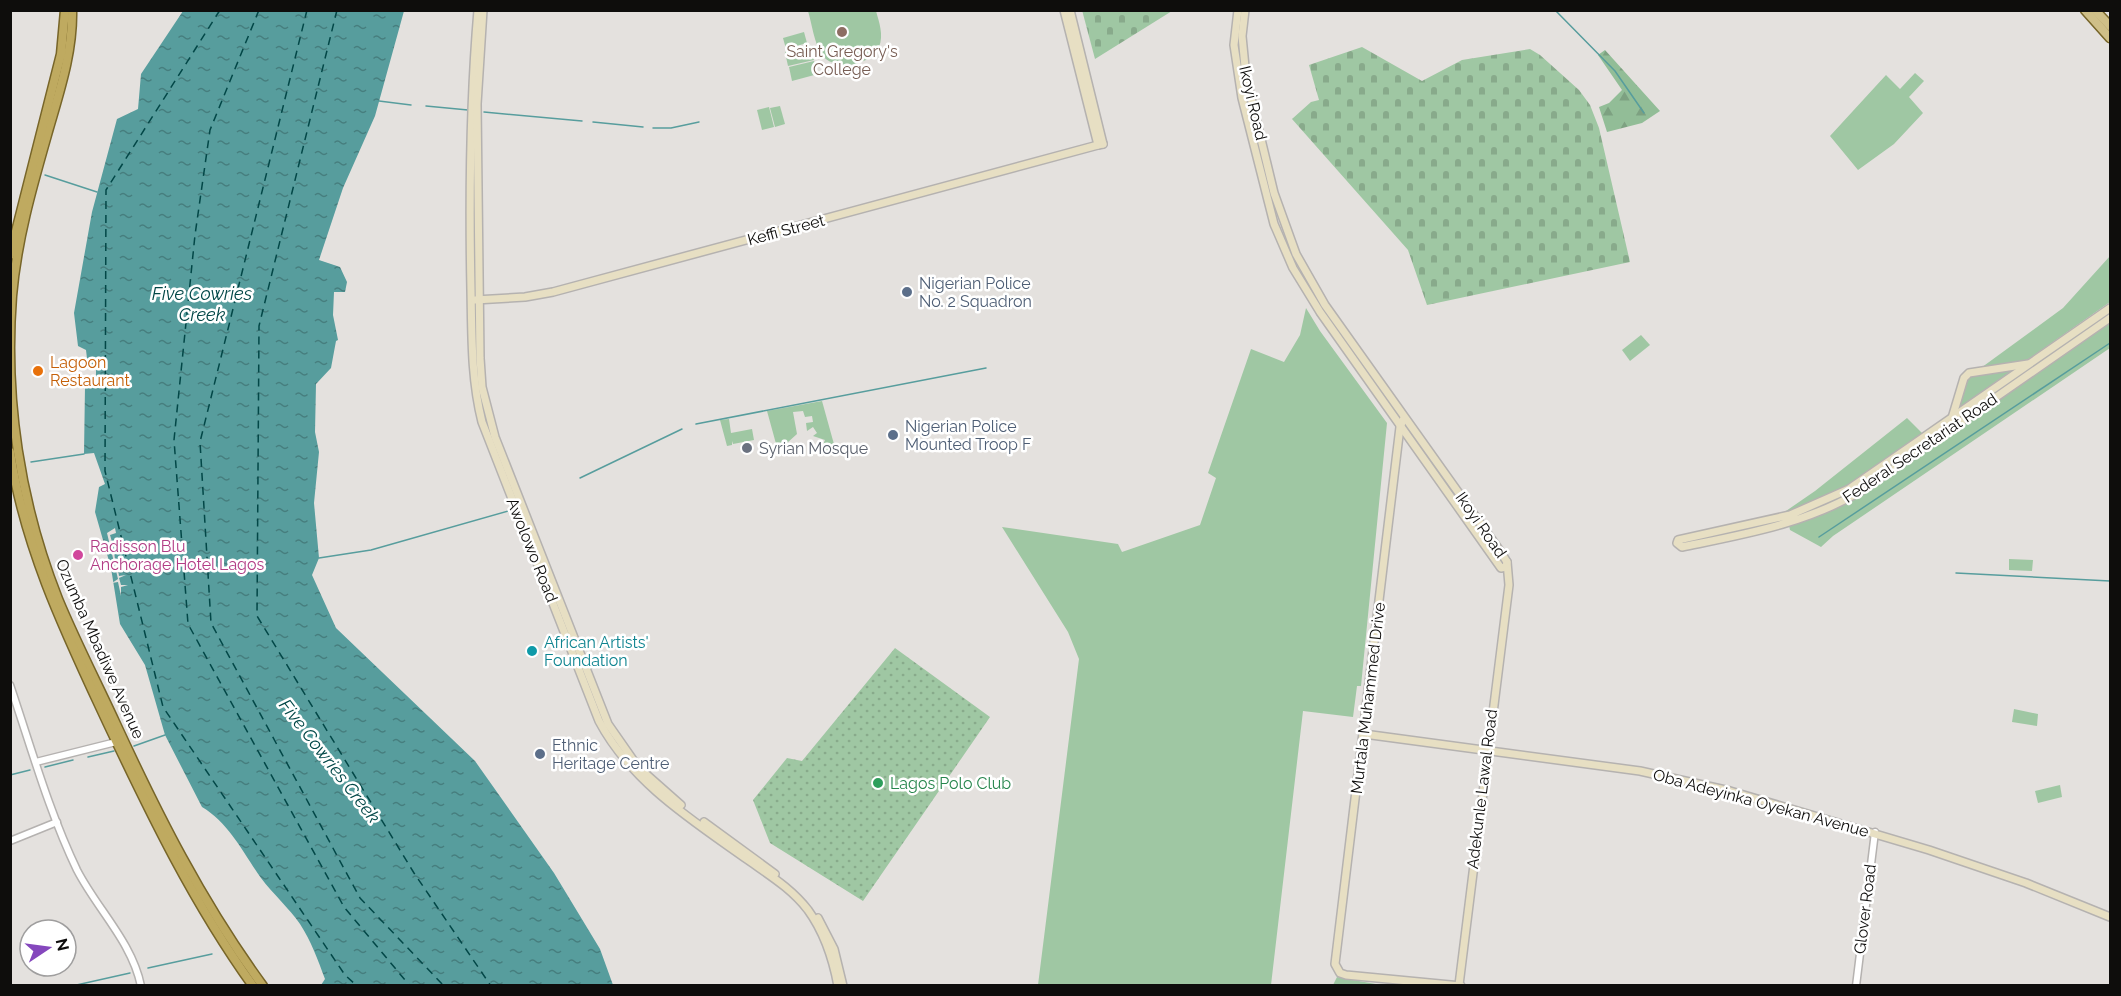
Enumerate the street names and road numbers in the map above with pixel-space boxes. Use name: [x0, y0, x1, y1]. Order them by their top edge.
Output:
street label: Ikoyi Road: [1235, 64, 1271, 142]
street label: Keffi Street: [745, 210, 827, 249]
street label: Federal Secretariat Road: [1839, 389, 2001, 507]
street label: Ikoyi Road: [1451, 488, 1511, 562]
street label: Awolowo Road: [502, 495, 562, 605]
street label: Ozumba Mbadiwe Avenue: [52, 556, 148, 742]
street label: Murtala Muhammed Drive: [1347, 601, 1389, 795]
street label: Adekunle Lawal Road: [1463, 708, 1501, 870]
street label: Oba Adeyinka Oyekan Avenue: [1651, 765, 1871, 841]
street label: Glover Road: [1850, 863, 1880, 955]

